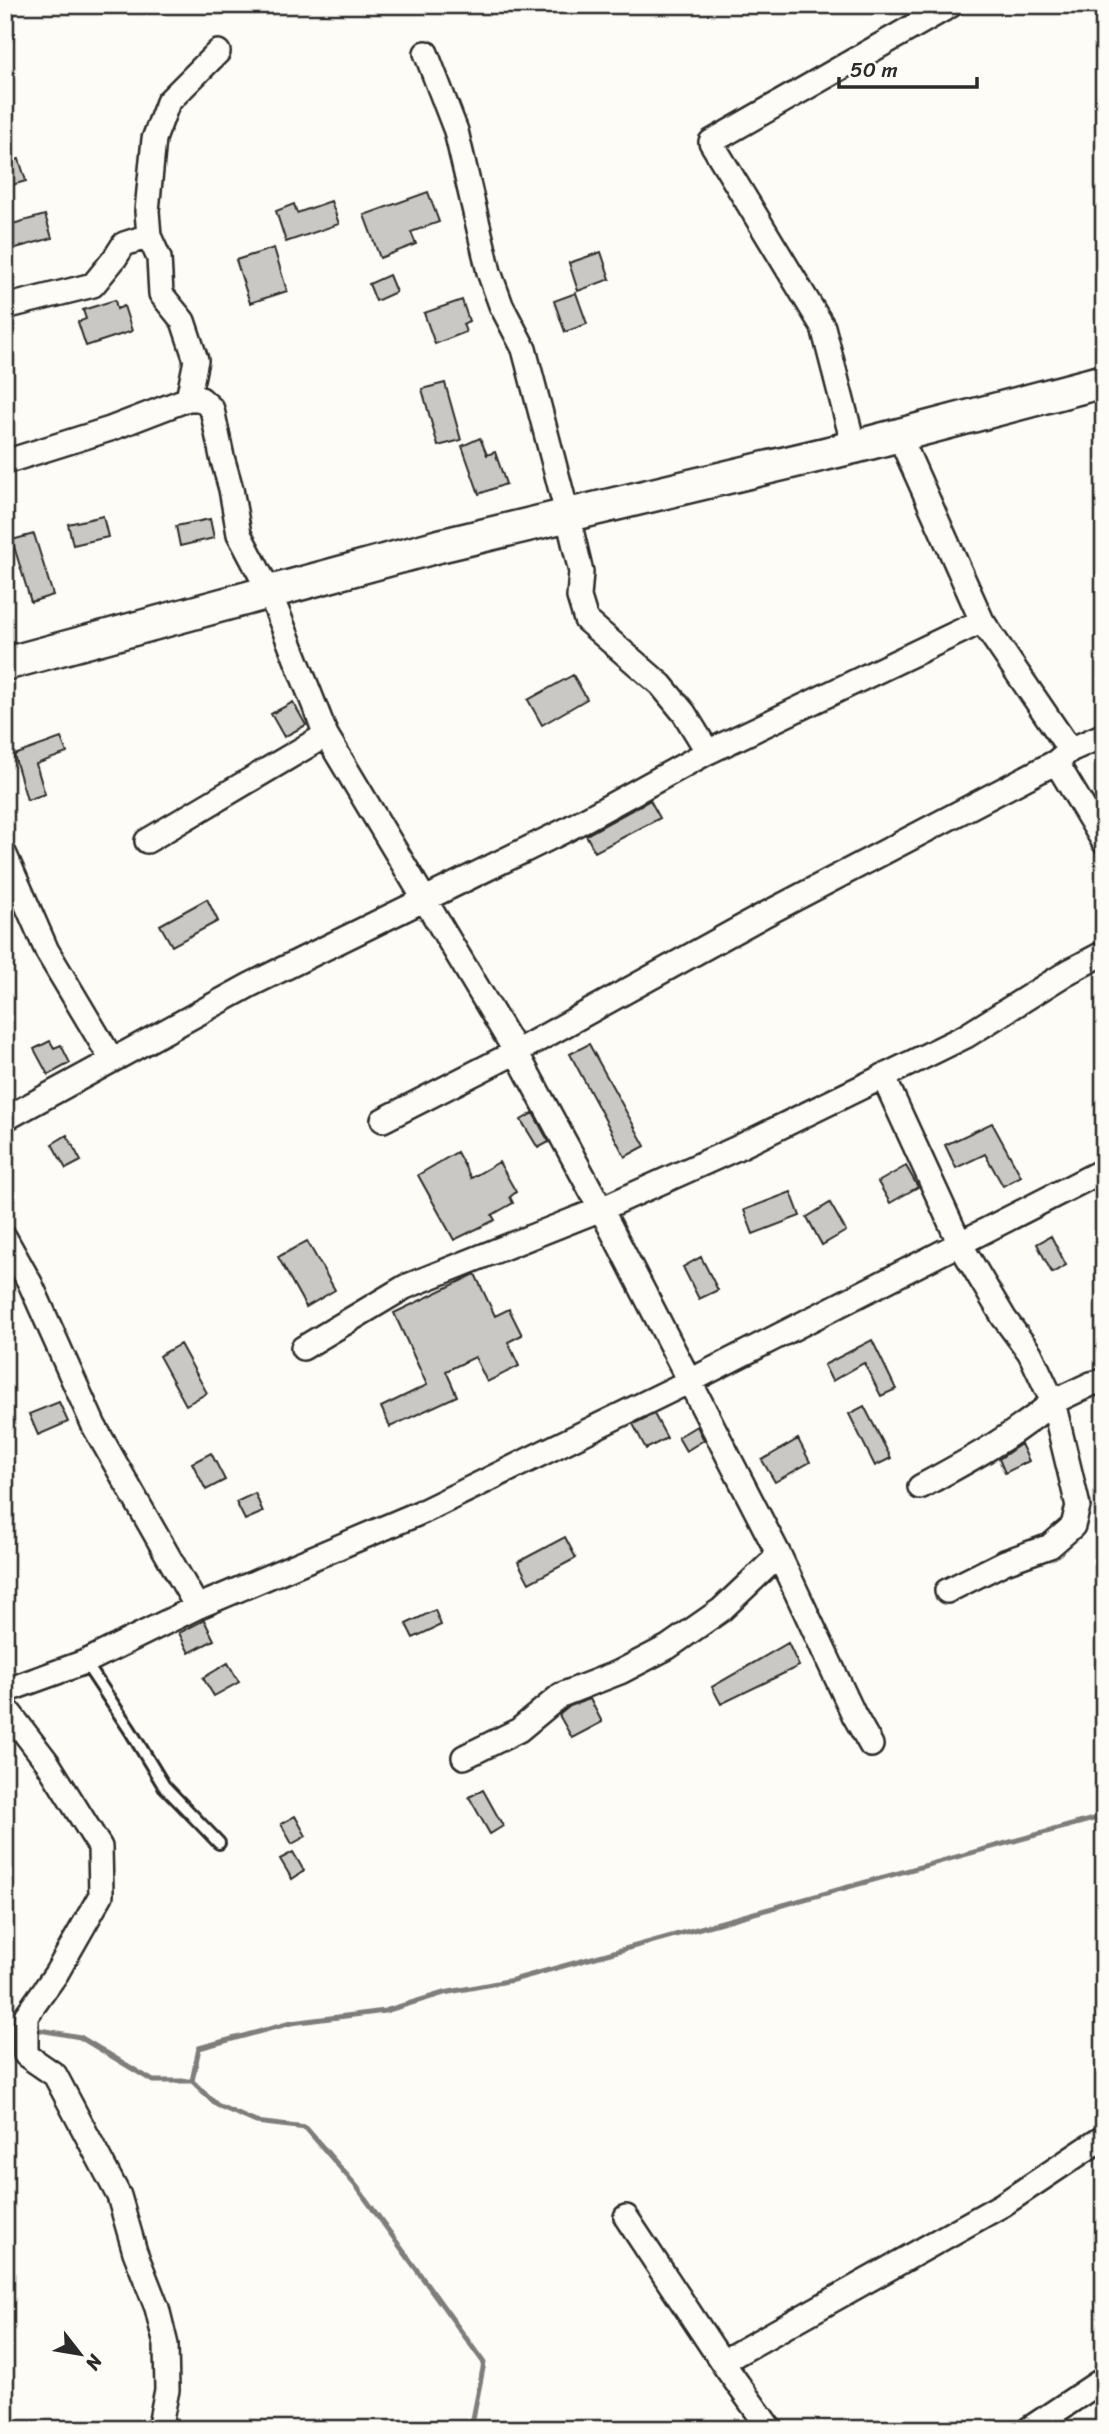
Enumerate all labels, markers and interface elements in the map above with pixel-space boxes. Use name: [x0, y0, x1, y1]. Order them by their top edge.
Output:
scale bar: [839, 46, 978, 90]
text: 50 m: [850, 51, 898, 89]
north arrow: [46, 2318, 116, 2388]
text: N: [76, 2347, 112, 2377]

